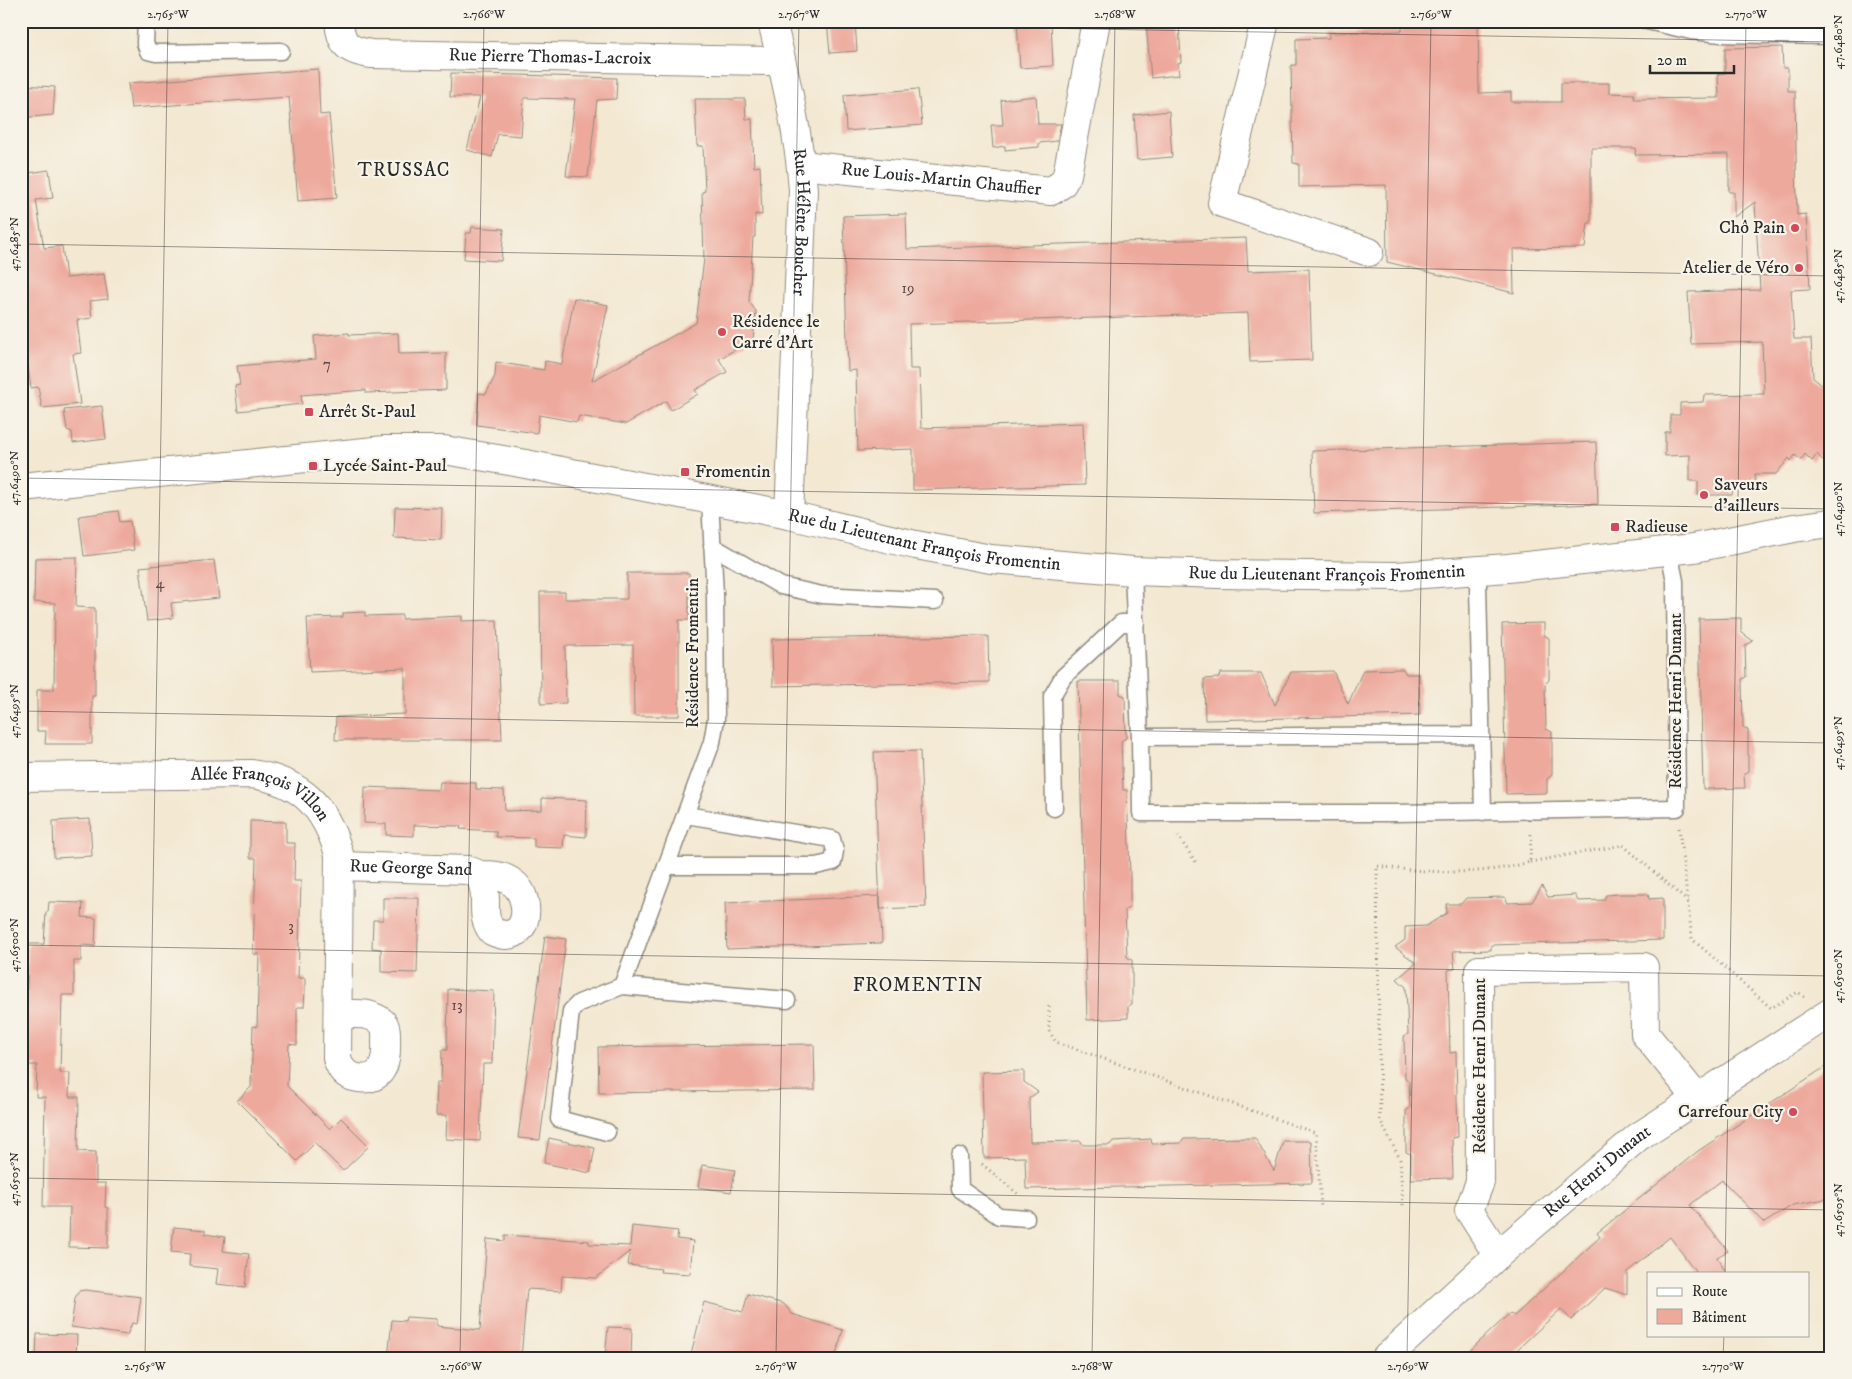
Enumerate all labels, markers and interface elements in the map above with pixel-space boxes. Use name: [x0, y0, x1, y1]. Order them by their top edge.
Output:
text: 2.765°W: [147, 7, 190, 22]
text: 2.766°W: [463, 7, 506, 22]
text: 2.767°W: [778, 7, 821, 22]
text: 2.768°W: [1094, 7, 1137, 22]
text: 2.769°W: [1410, 7, 1453, 22]
text: 2.770°W: [1725, 7, 1768, 22]
text: 47.6480°N: [1831, 14, 1846, 69]
scale bar: [1650, 42, 1733, 74]
street label: Rue Pierre Thomas-Lacroix: [448, 44, 652, 70]
text: 20 m: [1657, 51, 1687, 70]
street label: Rue Hélène Boucher: [787, 147, 814, 297]
street label: Rue Louis-Martin Chauffier: [840, 158, 1043, 201]
district label: TRUSSAC: [358, 159, 450, 182]
text: 47.6485°N: [7, 217, 22, 271]
place label: Chô Pain: [1719, 217, 1786, 239]
marker: Chô Pain: [1789, 222, 1801, 234]
text: 47.6485°N: [1831, 249, 1846, 303]
place label: Atelier de Véro: [1683, 257, 1789, 279]
marker: Atelier de Véro: [1793, 262, 1805, 274]
house number: 19: [902, 279, 914, 298]
place label: Résidence le Carré d'Art: [732, 311, 820, 354]
marker: Résidence le Carré d'Art: [716, 326, 728, 338]
house number: 7: [323, 355, 331, 374]
place label: Arrêt St-Paul: [319, 401, 416, 423]
marker: Arrêt St-Paul: [303, 406, 315, 418]
text: 47.6490°N: [7, 450, 22, 505]
place label: Lycée Saint-Paul: [323, 455, 448, 477]
marker: Lycée Saint-Paul: [307, 460, 319, 472]
place label: Fromentin: [695, 461, 771, 483]
marker: Fromentin: [679, 466, 691, 478]
place label: Saveurs d'ailleurs: [1714, 474, 1779, 517]
text: 47.6490°N: [1831, 481, 1846, 536]
marker: Saveurs d'ailleurs: [1698, 489, 1710, 501]
street label: Rue du Lieutenant François Fromentin: [786, 504, 1062, 576]
place label: Radieuse: [1625, 516, 1688, 538]
marker: Radieuse: [1609, 521, 1621, 533]
street label: Rue du Lieutenant François Fromentin: [1188, 560, 1466, 587]
house number: 4: [156, 574, 165, 593]
street label: Résidence Fromentin: [682, 577, 704, 728]
street label: Résidence Henri Dunant: [1665, 613, 1687, 789]
text: 47.6495°N: [7, 684, 22, 738]
text: 47.6495°N: [1831, 716, 1846, 770]
street label: Allée François Villon: [190, 763, 335, 826]
street label: Rue George Sand: [349, 855, 473, 881]
house number: 3: [288, 917, 294, 936]
text: 47.6500°N: [7, 918, 22, 972]
text: 47.6500°N: [1831, 949, 1846, 1003]
district label: FROMENTIN: [853, 974, 983, 997]
street label: Résidence Henri Dunant: [1469, 978, 1491, 1154]
house number: 13: [451, 996, 463, 1015]
place label: Carrefour City: [1678, 1101, 1783, 1123]
marker: Carrefour City: [1787, 1106, 1799, 1118]
street label: Rue Henri Dunant: [1539, 1120, 1655, 1223]
text: 47.6505°N: [7, 1152, 22, 1206]
text: 47.6505°N: [1831, 1183, 1846, 1237]
legend: [1647, 1272, 1810, 1336]
text: Route: [1692, 1282, 1727, 1301]
text: Bâtiment: [1692, 1308, 1747, 1327]
text: 2.765°W: [124, 1359, 167, 1374]
text: 2.766°W: [440, 1359, 483, 1374]
text: 2.767°W: [755, 1359, 798, 1374]
text: 2.768°W: [1071, 1359, 1114, 1374]
text: 2.769°W: [1387, 1359, 1430, 1374]
text: 2.770°W: [1702, 1359, 1745, 1374]

